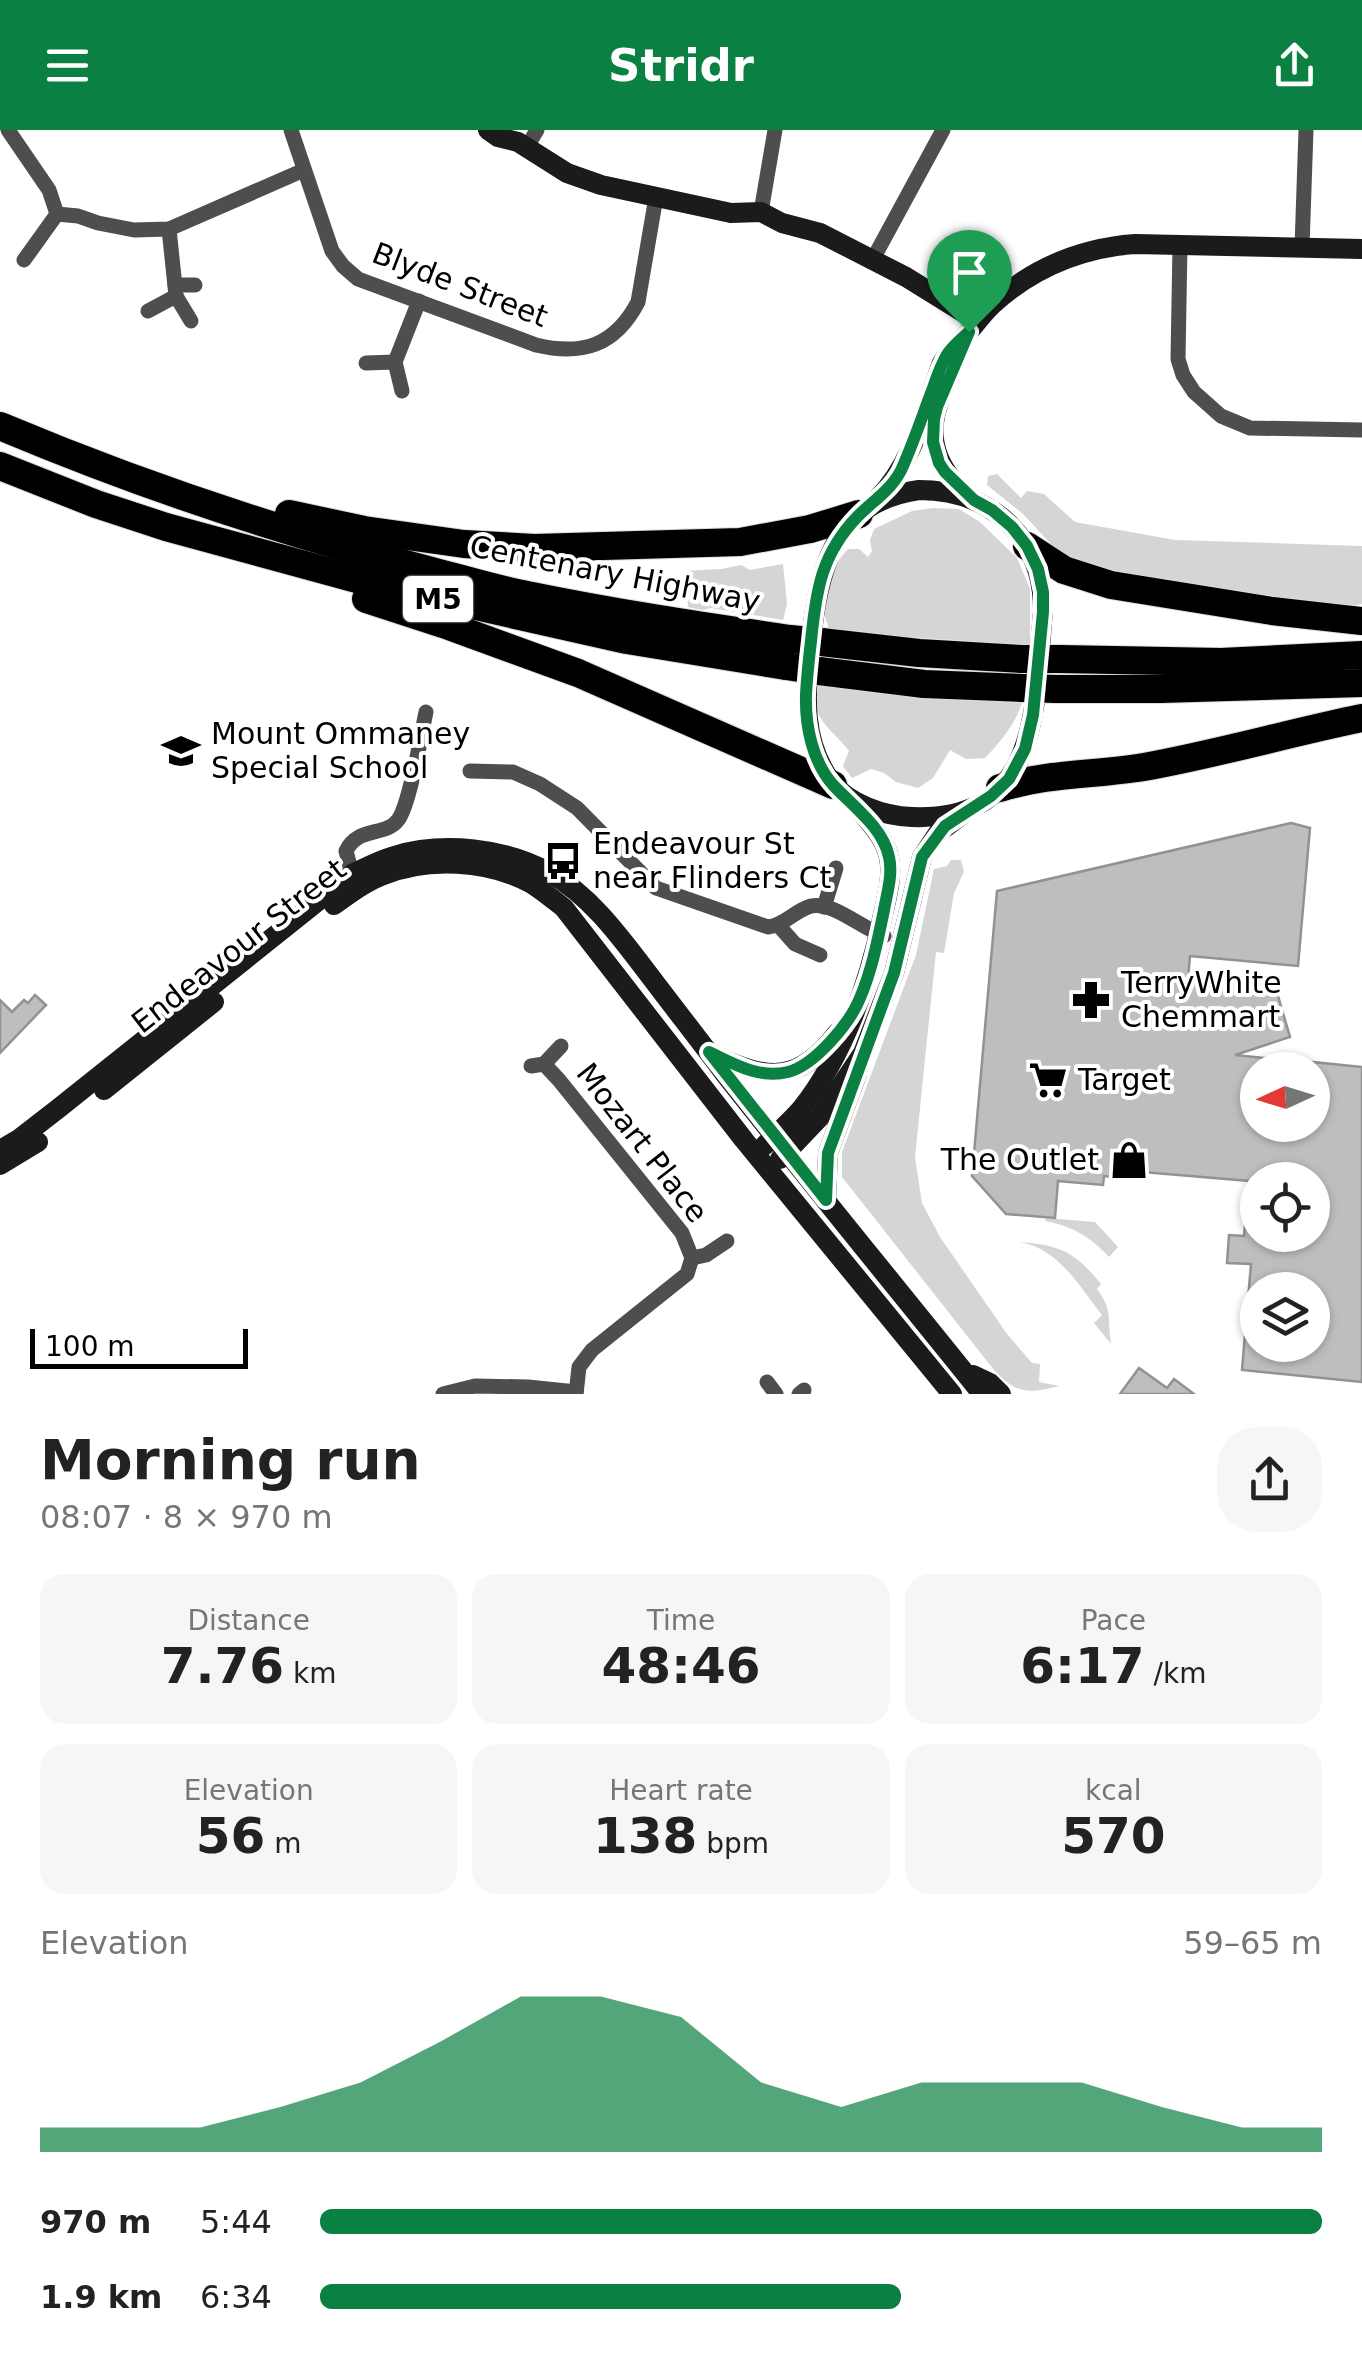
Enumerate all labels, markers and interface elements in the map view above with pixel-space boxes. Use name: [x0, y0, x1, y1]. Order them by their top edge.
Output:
icon: menu: [40, 38, 95, 93]
icon: share: [1267, 38, 1322, 93]
text: Stridr: [608, 39, 754, 92]
pin: [927, 230, 1012, 333]
street label: Blyde Street: [368, 235, 553, 334]
icon: arrive: [942, 245, 997, 300]
street label: Centenary Highway: [467, 528, 763, 619]
road number: M5: [403, 576, 473, 622]
place label: Mount Ommaney Special School: [211, 716, 470, 785]
school or university icon: Mount Ommaney Special School: [160, 730, 202, 772]
place label: Endeavour St near Flinders Ct: [593, 826, 832, 895]
bus stop icon: Endeavour St near Flinders Ct: [542, 840, 584, 882]
street label: Endeavour Street: [125, 851, 353, 1040]
place label: TerryWhite Chemmart: [1120, 965, 1282, 1034]
pharmacy icon: TerryWhite Chemmart: [1070, 979, 1112, 1021]
north arrow: [1240, 1052, 1330, 1142]
map controls: [1240, 1052, 1330, 1362]
street label: Mozart Place: [570, 1056, 715, 1229]
supermarket icon: Target: [1027, 1059, 1069, 1101]
place label: Target: [1077, 1062, 1171, 1097]
shop icon: The Outlet: [1108, 1139, 1150, 1181]
place label: The Outlet: [940, 1142, 1099, 1177]
button: locate: [1240, 1162, 1330, 1252]
button: layers: [1240, 1272, 1330, 1362]
scale bar: [30, 1324, 248, 1368]
text: 100 m: [45, 1330, 135, 1363]
button: share: [1217, 1427, 1322, 1532]
text: Morning run: [40, 1428, 421, 1492]
text: 08:07 · 8 × 970 m: [40, 1498, 333, 1536]
text: Distance: [187, 1604, 310, 1637]
text: Time: [647, 1604, 715, 1637]
text: Pace: [1081, 1604, 1146, 1637]
text: 7.76: [161, 1637, 284, 1695]
text: 48:46: [601, 1637, 761, 1695]
text: 6:17: [1020, 1637, 1145, 1695]
text: km: [284, 1657, 337, 1690]
text: /km: [1145, 1657, 1206, 1690]
text: Elevation: [184, 1774, 314, 1807]
text: Heart rate: [609, 1774, 753, 1807]
text: kcal: [1085, 1774, 1142, 1807]
text: 56: [196, 1807, 265, 1865]
text: 138: [593, 1807, 697, 1865]
text: 570: [1061, 1807, 1166, 1865]
text: m: [265, 1827, 302, 1860]
text: bpm: [697, 1827, 769, 1860]
text: Elevation: [40, 1924, 189, 1962]
text: 59–65 m: [1183, 1924, 1322, 1962]
text: 970 m: [40, 2203, 151, 2241]
text: 5:44: [200, 2203, 272, 2241]
text: 1.9 km: [40, 2278, 162, 2316]
text: 6:34: [200, 2278, 272, 2316]

